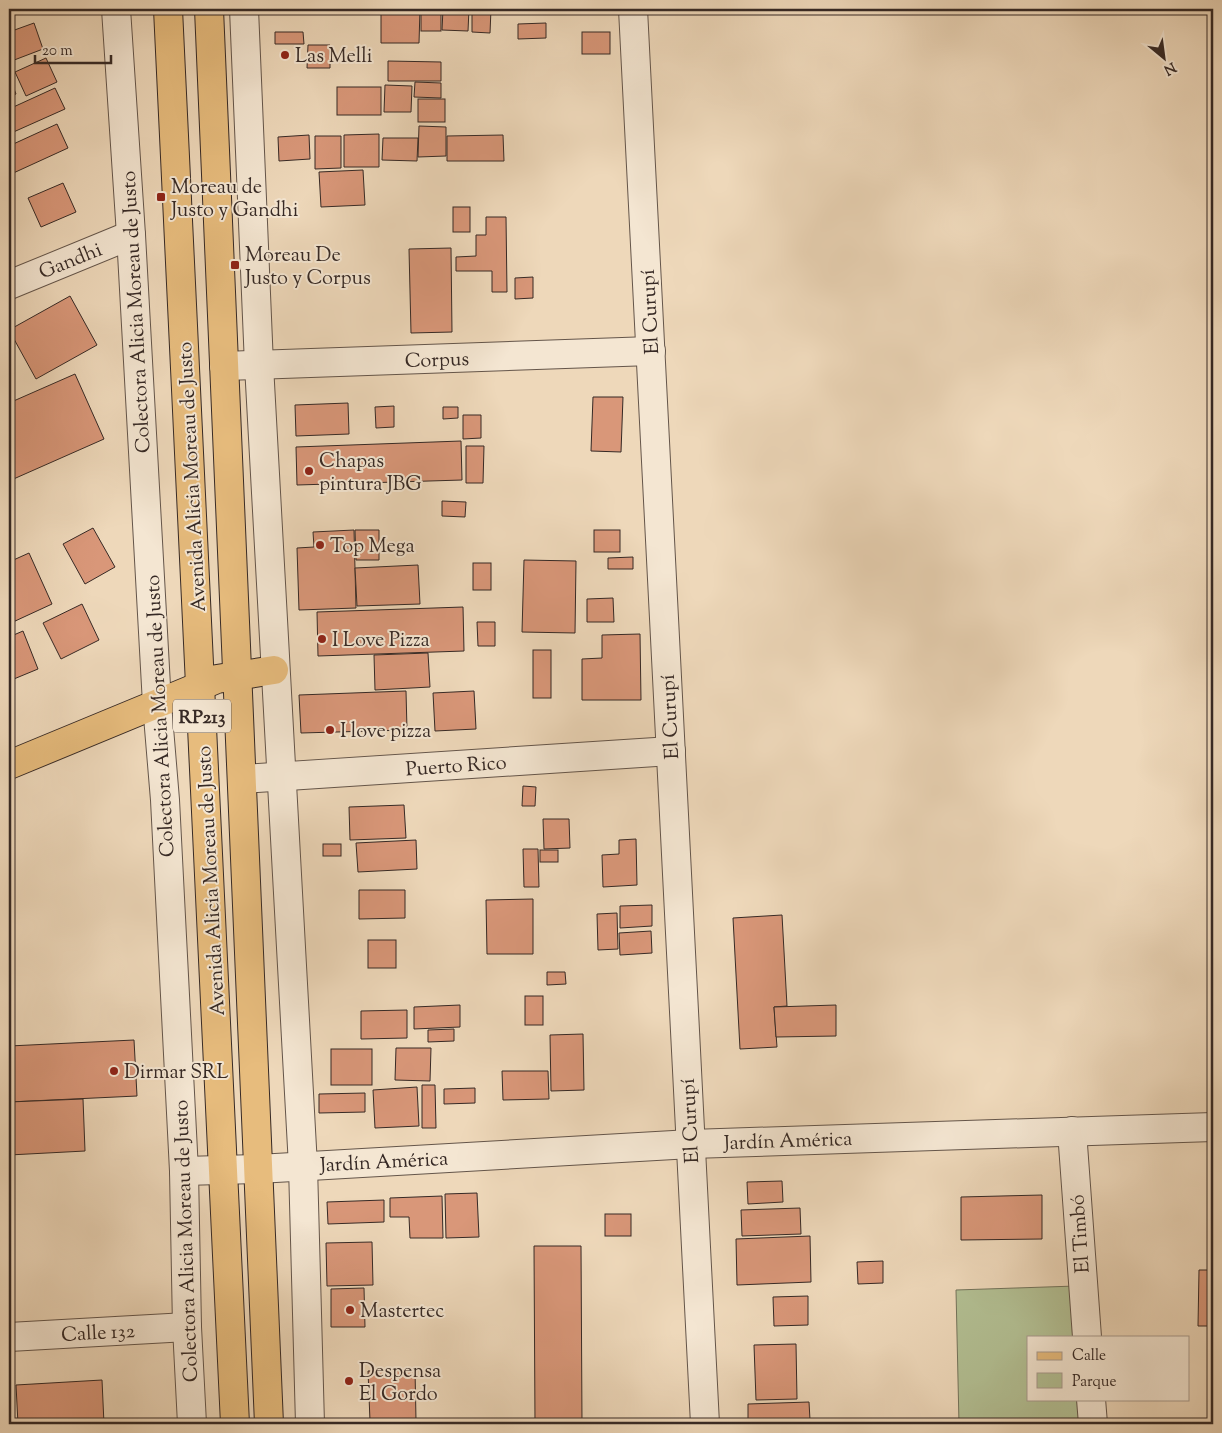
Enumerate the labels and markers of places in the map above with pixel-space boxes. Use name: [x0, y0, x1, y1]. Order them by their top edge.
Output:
place label: Las Melli: [295, 43, 373, 72]
marker: Las Melli: [279, 49, 291, 61]
place label: Moreau de Justo y Gandhi: [170, 174, 299, 226]
marker: Moreau de Justo y Gandhi: [155, 191, 167, 203]
place label: Moreau De Justo y Corpus: [244, 242, 371, 294]
marker: Moreau De Justo y Corpus: [229, 259, 241, 271]
place label: Chapas pintura JBG: [319, 448, 422, 500]
marker: Chapas pintura JBG: [303, 465, 315, 477]
place label: Top Mega: [330, 533, 415, 562]
marker: Top Mega: [314, 539, 326, 551]
place label: I Love Pizza: [332, 627, 430, 656]
marker: I Love Pizza: [316, 633, 328, 645]
place label: I love pizza: [340, 718, 431, 747]
marker: I love pizza: [324, 724, 336, 736]
place label: Dirmar SRL: [124, 1059, 229, 1088]
marker: Dirmar SRL: [108, 1065, 120, 1077]
place label: Mastertec: [360, 1298, 444, 1327]
marker: Mastertec: [344, 1304, 356, 1316]
place label: Despensa El Gordo: [359, 1358, 441, 1410]
marker: Despensa El Gordo: [343, 1375, 355, 1387]

